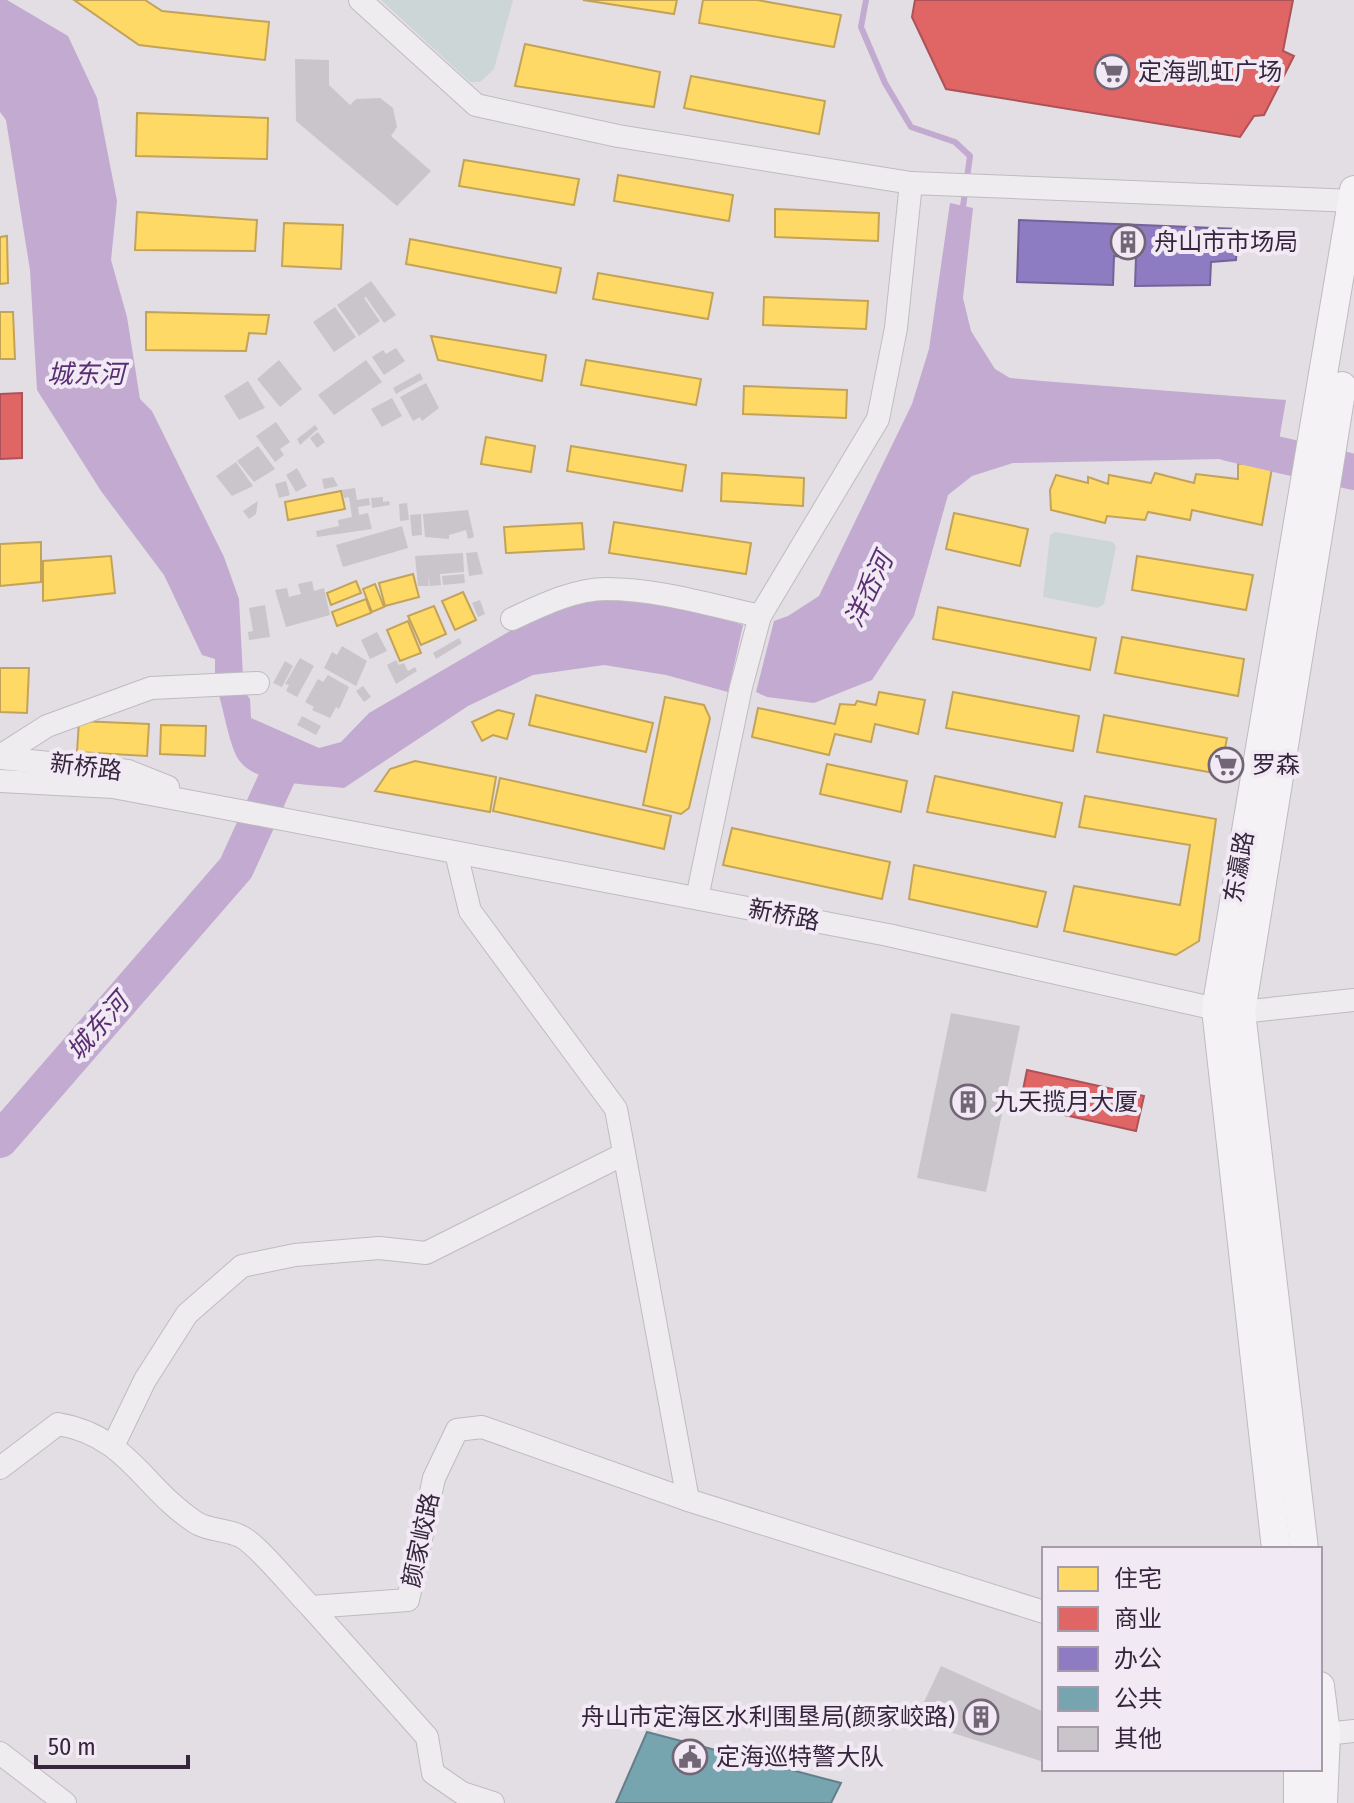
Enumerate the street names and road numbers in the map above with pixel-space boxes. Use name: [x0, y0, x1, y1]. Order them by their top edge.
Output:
street label: 新桥路: [49, 749, 123, 785]
street label: 东瀛路: [1219, 829, 1259, 905]
street label: 新桥路: [746, 894, 822, 936]
street label: 颜家峧路: [397, 1490, 445, 1590]

